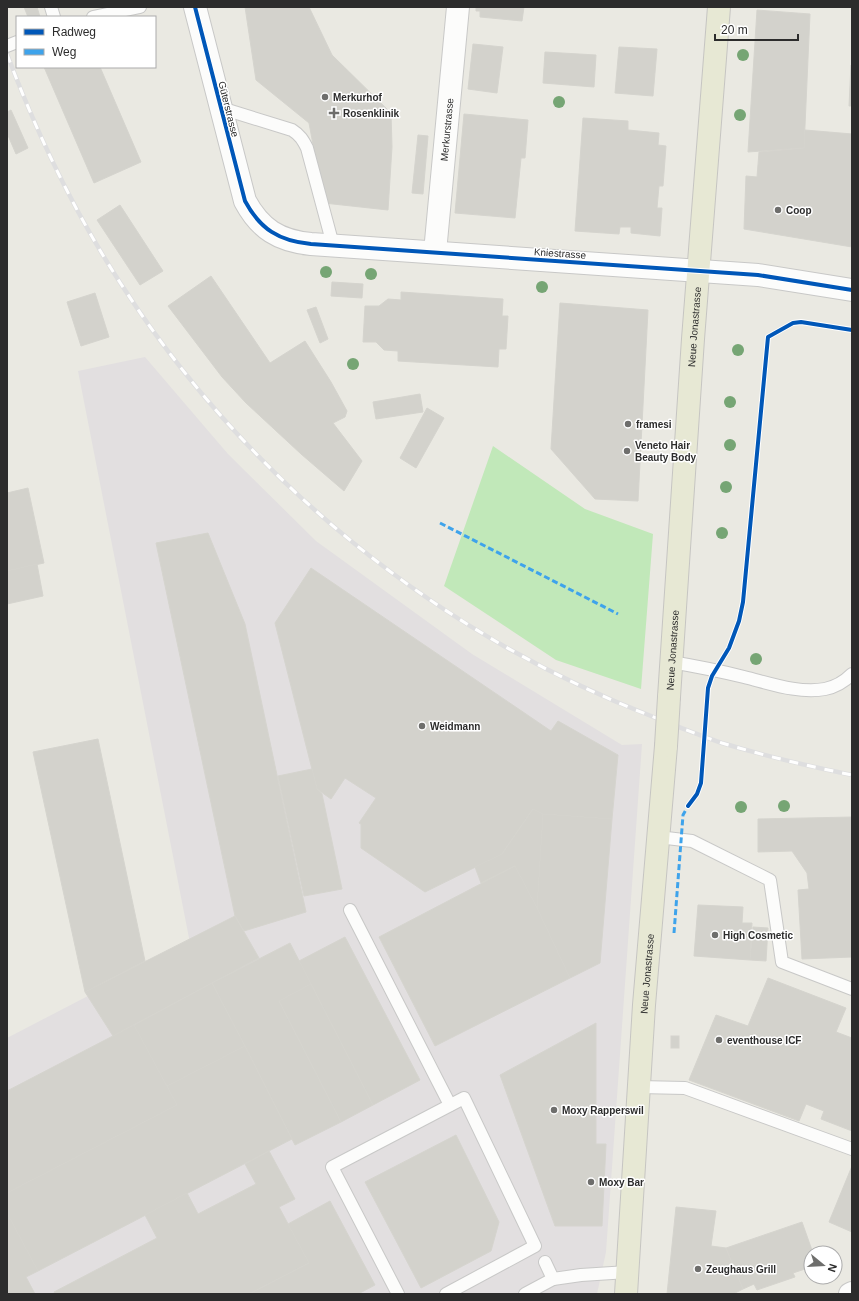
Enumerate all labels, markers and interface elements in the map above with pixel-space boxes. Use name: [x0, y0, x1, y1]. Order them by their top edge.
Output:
legend: [16, 16, 156, 68]
scale bar: [715, 16, 798, 42]
text: 20 m: [721, 23, 748, 37]
text: Radweg: [52, 25, 96, 39]
text: Weg: [52, 45, 76, 59]
street label: Güterstrasse: [216, 80, 241, 139]
marker: Merkurhof: [320, 92, 330, 102]
place label: Merkurhof: [333, 92, 383, 103]
street label: Merkurstrasse: [439, 97, 455, 162]
marker: Rosenklinik: [328, 107, 340, 119]
place label: Rosenklinik: [343, 108, 400, 119]
marker: Coop: [773, 205, 783, 215]
place label: Coop: [786, 205, 812, 216]
street label: Kniestrasse: [534, 246, 587, 261]
street label: Neue Jonastrasse: [686, 286, 703, 367]
marker: framesi: [623, 419, 633, 429]
place label: framesi: [636, 419, 672, 430]
place label: Veneto Hair Beauty Body: [635, 440, 697, 463]
marker: Veneto Hair Beauty Body: [622, 446, 632, 456]
street label: Neue Jonastrasse: [664, 609, 681, 691]
marker: Weidmann: [417, 721, 427, 731]
place label: Weidmann: [430, 721, 480, 732]
marker: High Cosmetic: [710, 930, 720, 940]
place label: High Cosmetic: [723, 930, 793, 941]
street label: Neue Jonastrasse: [638, 933, 656, 1014]
marker: eventhouse ICF: [714, 1035, 724, 1045]
place label: eventhouse ICF: [727, 1035, 801, 1046]
marker: Moxy Rapperswil: [549, 1105, 559, 1115]
place label: Moxy Rapperswil: [562, 1105, 644, 1116]
marker: Moxy Bar: [586, 1177, 596, 1187]
place label: Moxy Bar: [599, 1177, 644, 1188]
north arrow: [803, 1245, 843, 1285]
text: N: [826, 1262, 839, 1274]
marker: Zeughaus Grill: [693, 1264, 703, 1274]
place label: Zeughaus Grill: [706, 1264, 776, 1275]

